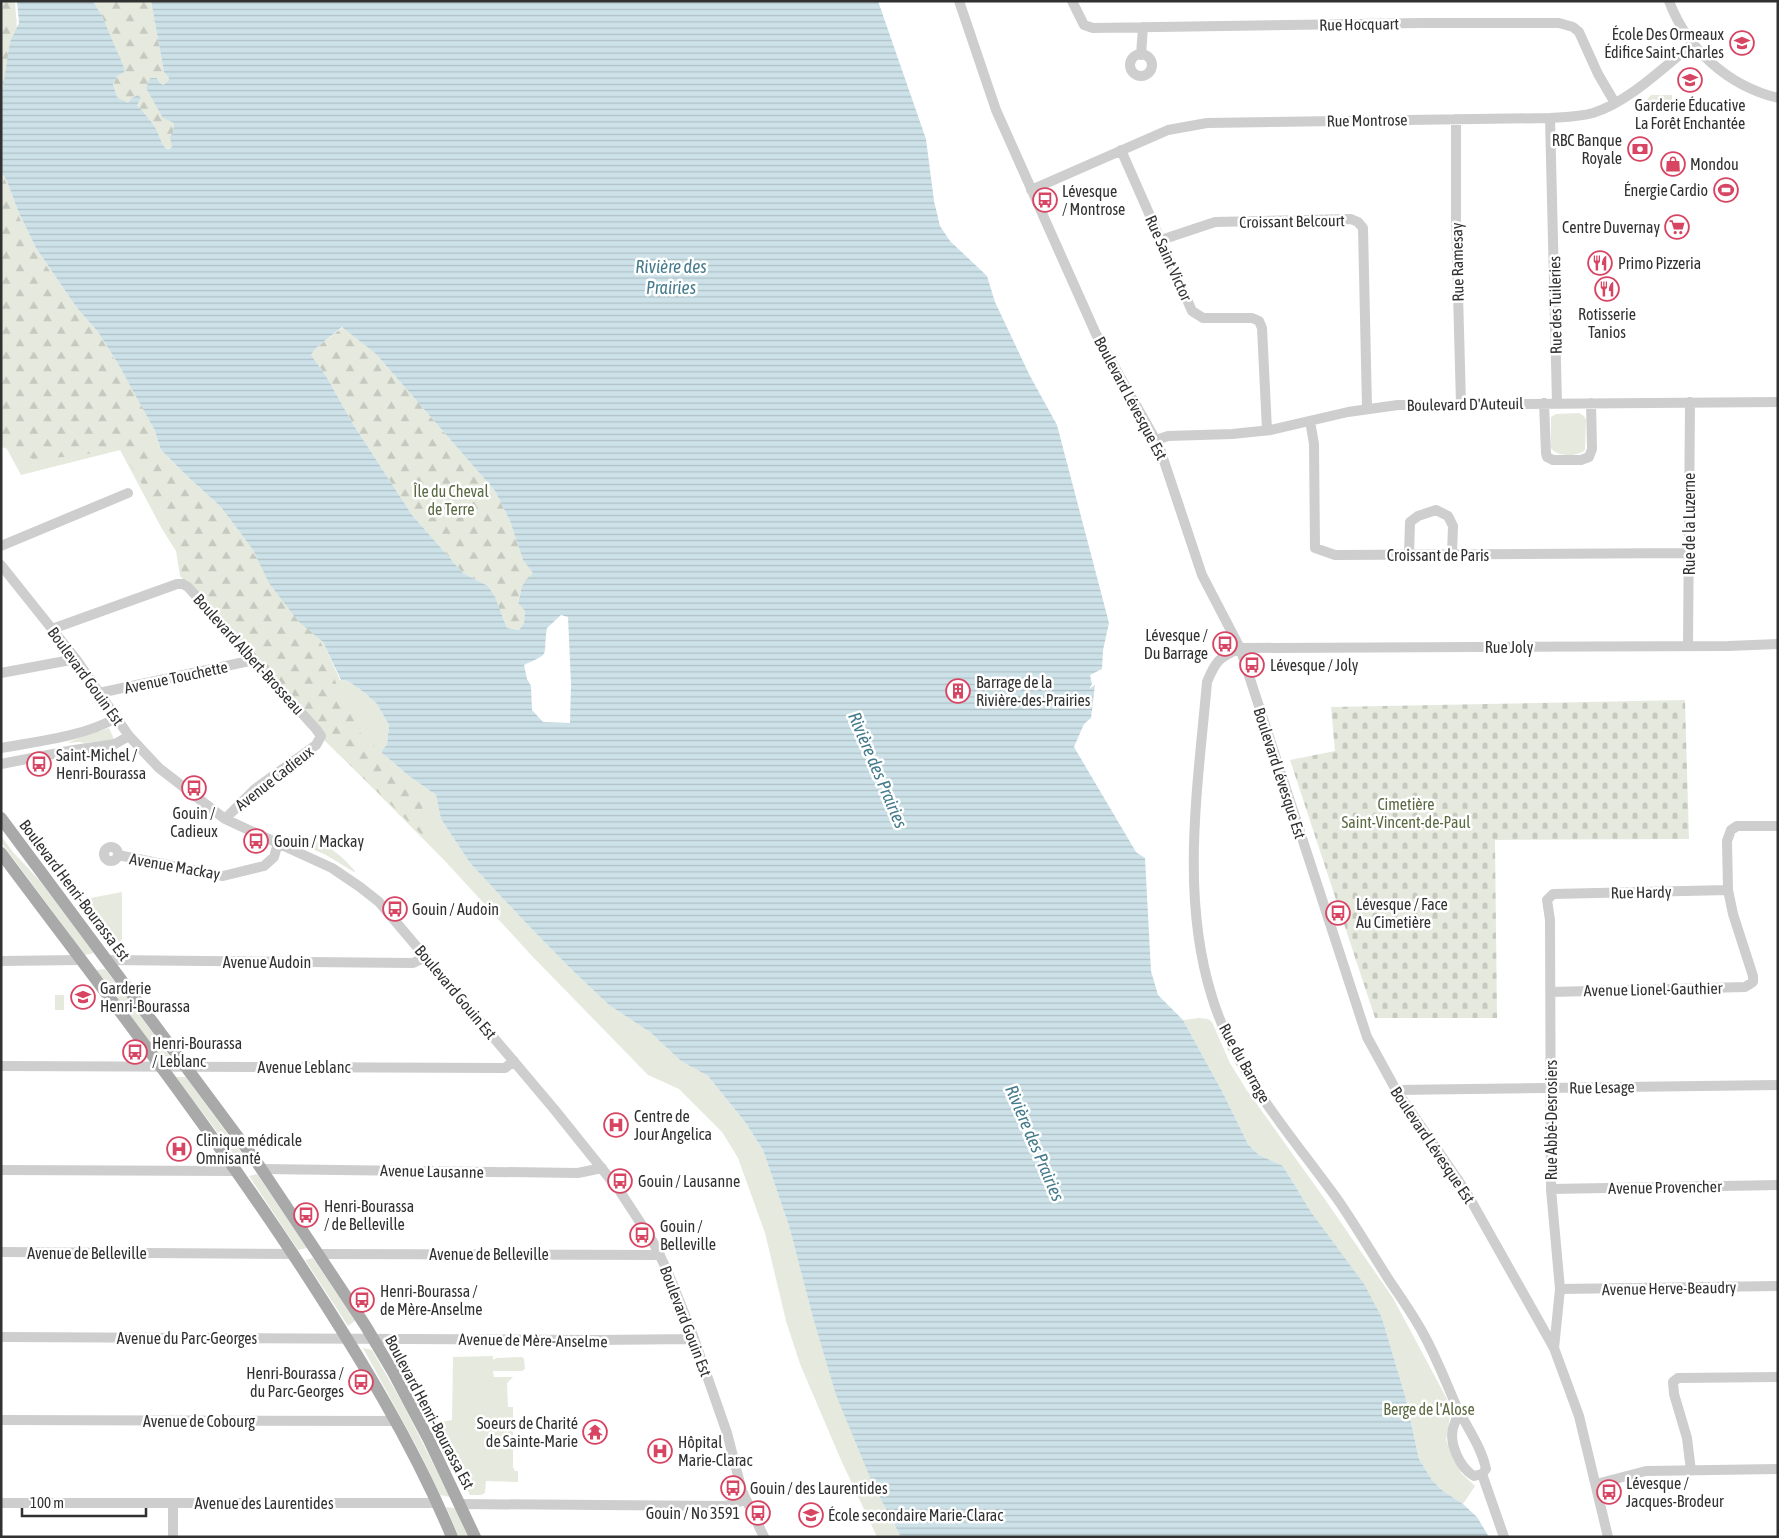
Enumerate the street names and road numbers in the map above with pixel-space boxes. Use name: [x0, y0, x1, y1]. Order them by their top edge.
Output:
street label: Rue Hocquart: [1319, 14, 1399, 35]
street label: Rue Montrose: [1326, 110, 1408, 130]
street label: Croissant Belcourt: [1239, 211, 1345, 231]
street label: Rue Saint Victor: [1142, 212, 1196, 304]
street label: Rue Ramesay: [1447, 222, 1468, 302]
street label: Rue des Tuileries: [1545, 255, 1565, 354]
street label: Boulevard Lévesque Est: [1090, 333, 1171, 463]
street label: Boulevard D'Auteuil: [1406, 394, 1524, 414]
street label: Rue de la Luzerne: [1680, 473, 1698, 575]
street label: Croissant de Paris: [1387, 546, 1490, 564]
street label: Boulevard Albert-Brosseau: [190, 590, 308, 718]
street label: Boulevard Gouin Est: [44, 623, 128, 729]
street label: Rue Joly: [1485, 638, 1534, 657]
street label: Avenue Touchette: [123, 657, 229, 697]
street label: Boulevard Lévesque Est: [1249, 705, 1310, 842]
street label: Avenue Cadieux: [231, 742, 317, 814]
street label: Boulevard Henri-Bourassa Est: [16, 816, 134, 964]
street label: Avenue Mackay: [128, 849, 222, 884]
street label: Rue Hardy: [1610, 882, 1672, 903]
street label: Boulevard Gouin Est: [412, 941, 501, 1043]
street label: Avenue Audoin: [223, 953, 311, 971]
street label: Avenue Lionel-Gauthier: [1583, 979, 1723, 999]
street label: Rue du Barrage: [1215, 1020, 1274, 1106]
street label: Avenue Leblanc: [258, 1058, 351, 1076]
street label: Rue Abbé-Desrosiers: [1542, 1059, 1560, 1180]
street label: Rue Lesage: [1569, 1077, 1635, 1098]
street label: Boulevard Lévesque Est: [1386, 1083, 1479, 1208]
street label: Avenue Lausanne: [380, 1161, 484, 1181]
street label: Avenue Provencher: [1608, 1177, 1722, 1197]
street label: Avenue de Belleville: [27, 1244, 147, 1262]
street label: Avenue de Belleville: [429, 1245, 549, 1263]
street label: Boulevard Gouin Est: [657, 1263, 715, 1379]
street label: Avenue Herve-Beaudry: [1602, 1278, 1737, 1299]
street label: Avenue du Parc-Georges: [117, 1329, 258, 1348]
street label: Avenue de Mère-Anselme: [458, 1330, 608, 1350]
street label: Boulevard Henri-Bourassa Est: [382, 1332, 478, 1492]
street label: Avenue de Cobourg: [143, 1412, 255, 1431]
street label: Avenue des Laurentides: [194, 1494, 334, 1512]

